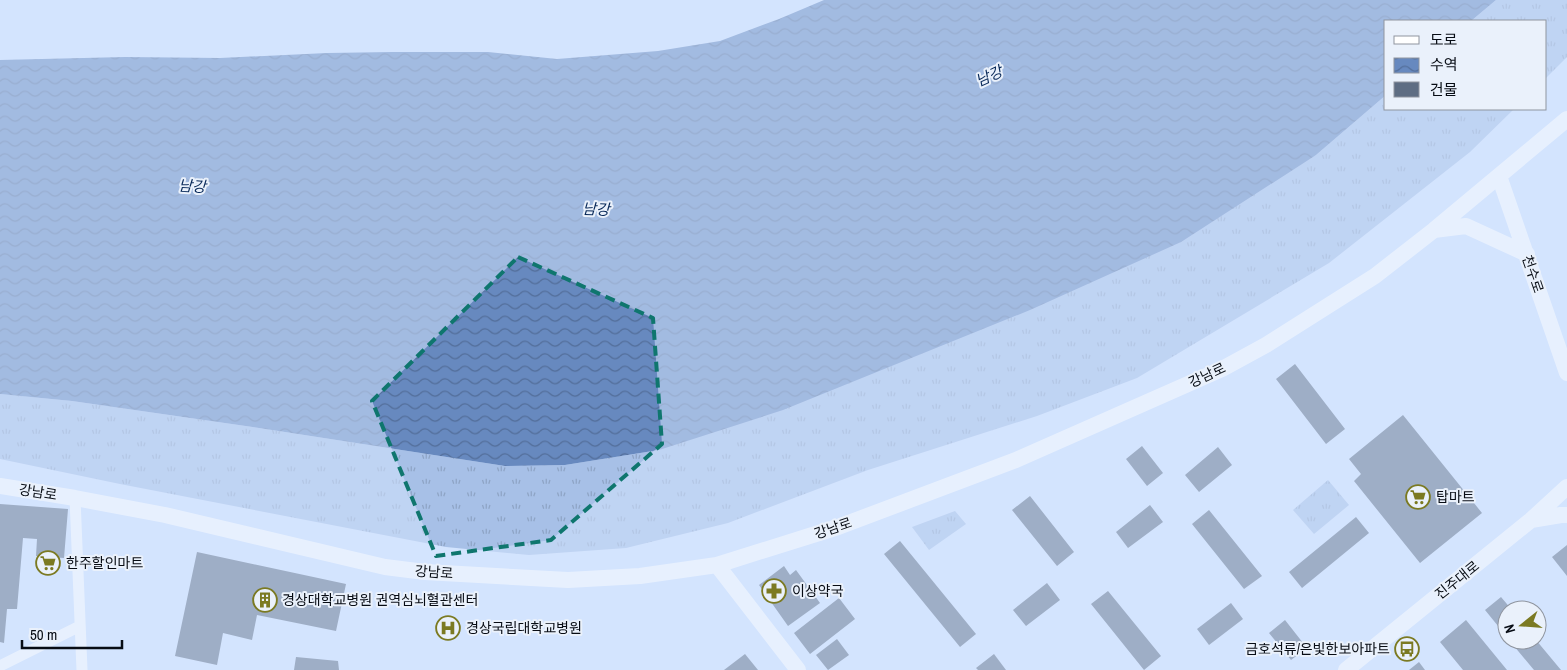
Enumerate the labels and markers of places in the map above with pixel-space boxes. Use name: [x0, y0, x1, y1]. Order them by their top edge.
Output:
supermarket icon: 탑마트: [1405, 484, 1431, 510]
place label: 탑마트: [1436, 488, 1475, 506]
supermarket icon: 한주할인마트: [35, 550, 61, 576]
place label: 한주할인마트: [66, 554, 143, 572]
pharmacy icon: 이상약국: [761, 578, 787, 604]
place label: 이상약국: [792, 582, 844, 600]
building icon: 경상대학교병원 권역심뇌혈관센터: [252, 587, 278, 613]
place label: 경상대학교병원 권역심뇌혈관센터: [282, 591, 478, 609]
hospital icon: 경상국립대학교병원: [435, 615, 461, 641]
place label: 경상국립대학교병원: [466, 619, 582, 637]
bus stop icon: 금호석류/은빛한보아파트: [1394, 636, 1420, 662]
place label: 금호석류/은빛한보아파트: [1245, 640, 1390, 658]

